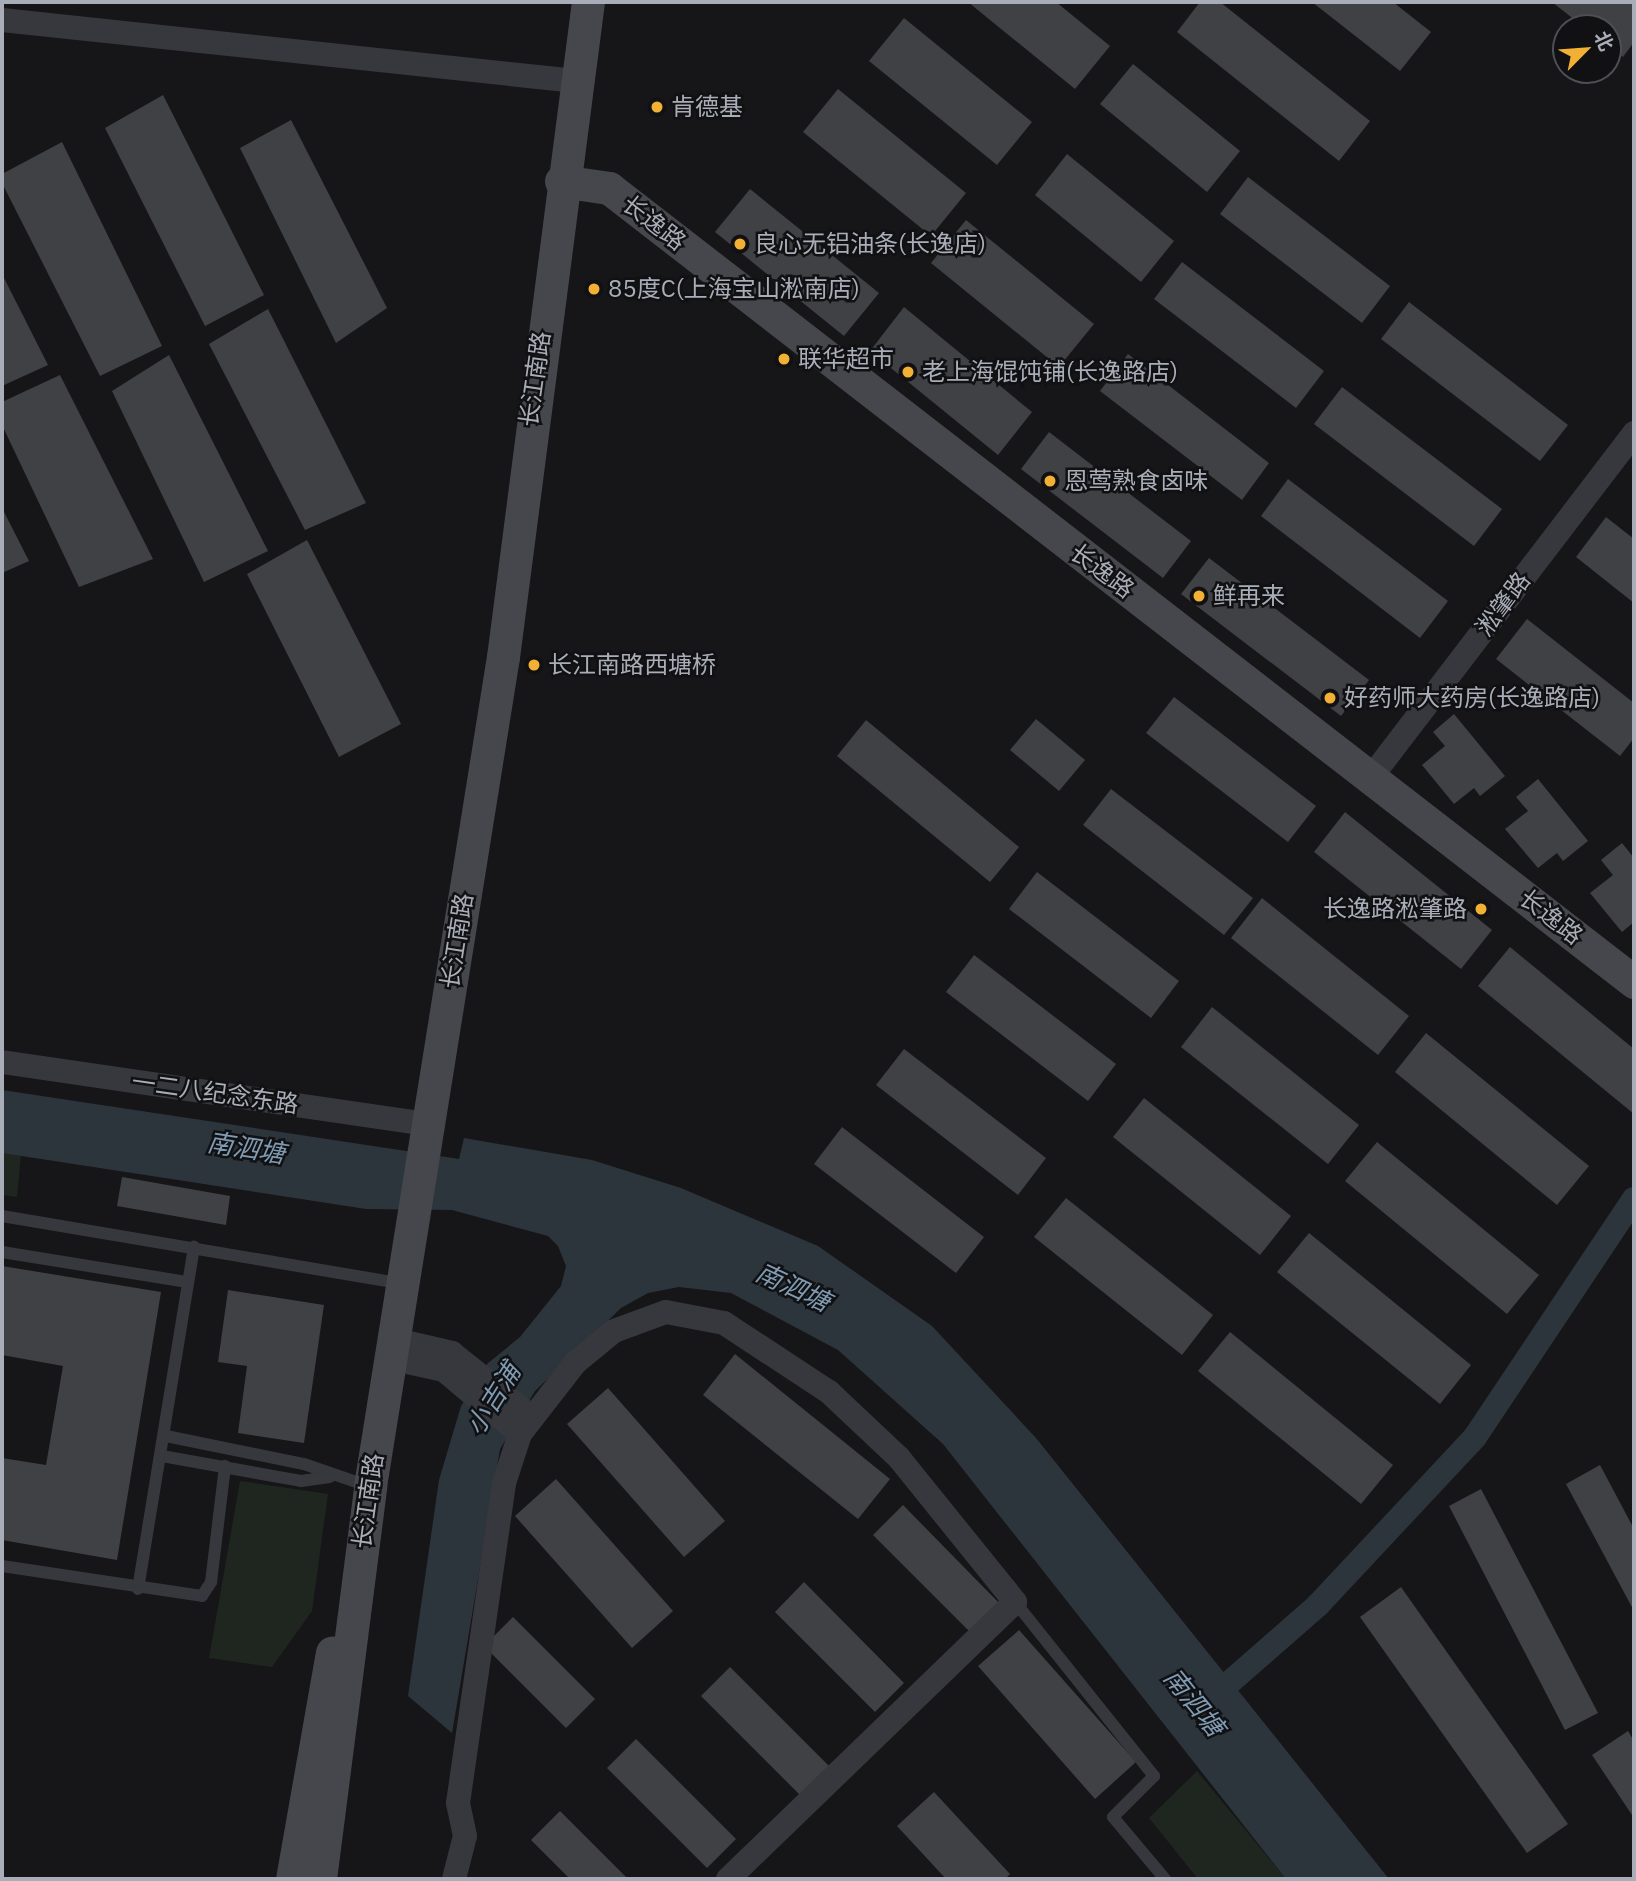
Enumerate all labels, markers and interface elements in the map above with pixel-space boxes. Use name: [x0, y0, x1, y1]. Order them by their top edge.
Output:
north arrow: [1552, 14, 1622, 84]
text: 北: [1589, 27, 1619, 55]
place label: 肯德基: [671, 93, 743, 121]
marker: 肯德基: [649, 99, 665, 115]
street label: 长逸路: [617, 189, 691, 257]
place label: 良心无铝油条(长逸店): [754, 230, 986, 258]
marker: 良心无铝油条(长逸店): [732, 236, 748, 252]
place label: 85度C(上海宝山淞南店): [608, 275, 860, 303]
marker: 85度C(上海宝山淞南店): [586, 281, 602, 297]
street label: 长江南路: [514, 329, 556, 429]
place label: 联华超市: [798, 345, 894, 373]
marker: 联华超市: [776, 351, 792, 367]
place label: 老上海馄饨铺(长逸路店): [922, 358, 1178, 386]
marker: 老上海馄饨铺(长逸路店): [900, 364, 916, 380]
place label: 恩莺熟食卤味: [1064, 467, 1208, 495]
marker: 恩莺熟食卤味: [1042, 473, 1058, 489]
street label: 长逸路: [1065, 538, 1139, 604]
street label: 淞肇路: [1470, 567, 1536, 641]
place label: 鲜再来: [1213, 582, 1285, 610]
marker: 鲜再来: [1191, 588, 1207, 604]
place label: 长江南路西塘桥: [548, 651, 716, 679]
marker: 长江南路西塘桥: [526, 657, 542, 673]
place label: 好药师大药房(长逸路店): [1344, 684, 1600, 712]
marker: 好药师大药房(长逸路店): [1322, 690, 1338, 706]
street label: 长逸路: [1514, 883, 1588, 951]
street label: 长江南路: [435, 891, 479, 991]
place label: 长逸路淞肇路: [1323, 895, 1467, 923]
marker: 长逸路淞肇路: [1473, 901, 1489, 917]
street label: 一二八纪念东路: [130, 1067, 300, 1119]
water label: 南泗塘: [205, 1126, 287, 1170]
water label: 南泗塘: [751, 1256, 835, 1318]
water label: 小吉浦: [459, 1358, 527, 1440]
street label: 长江南路: [347, 1451, 389, 1551]
water label: 南泗塘: [1157, 1662, 1231, 1742]

